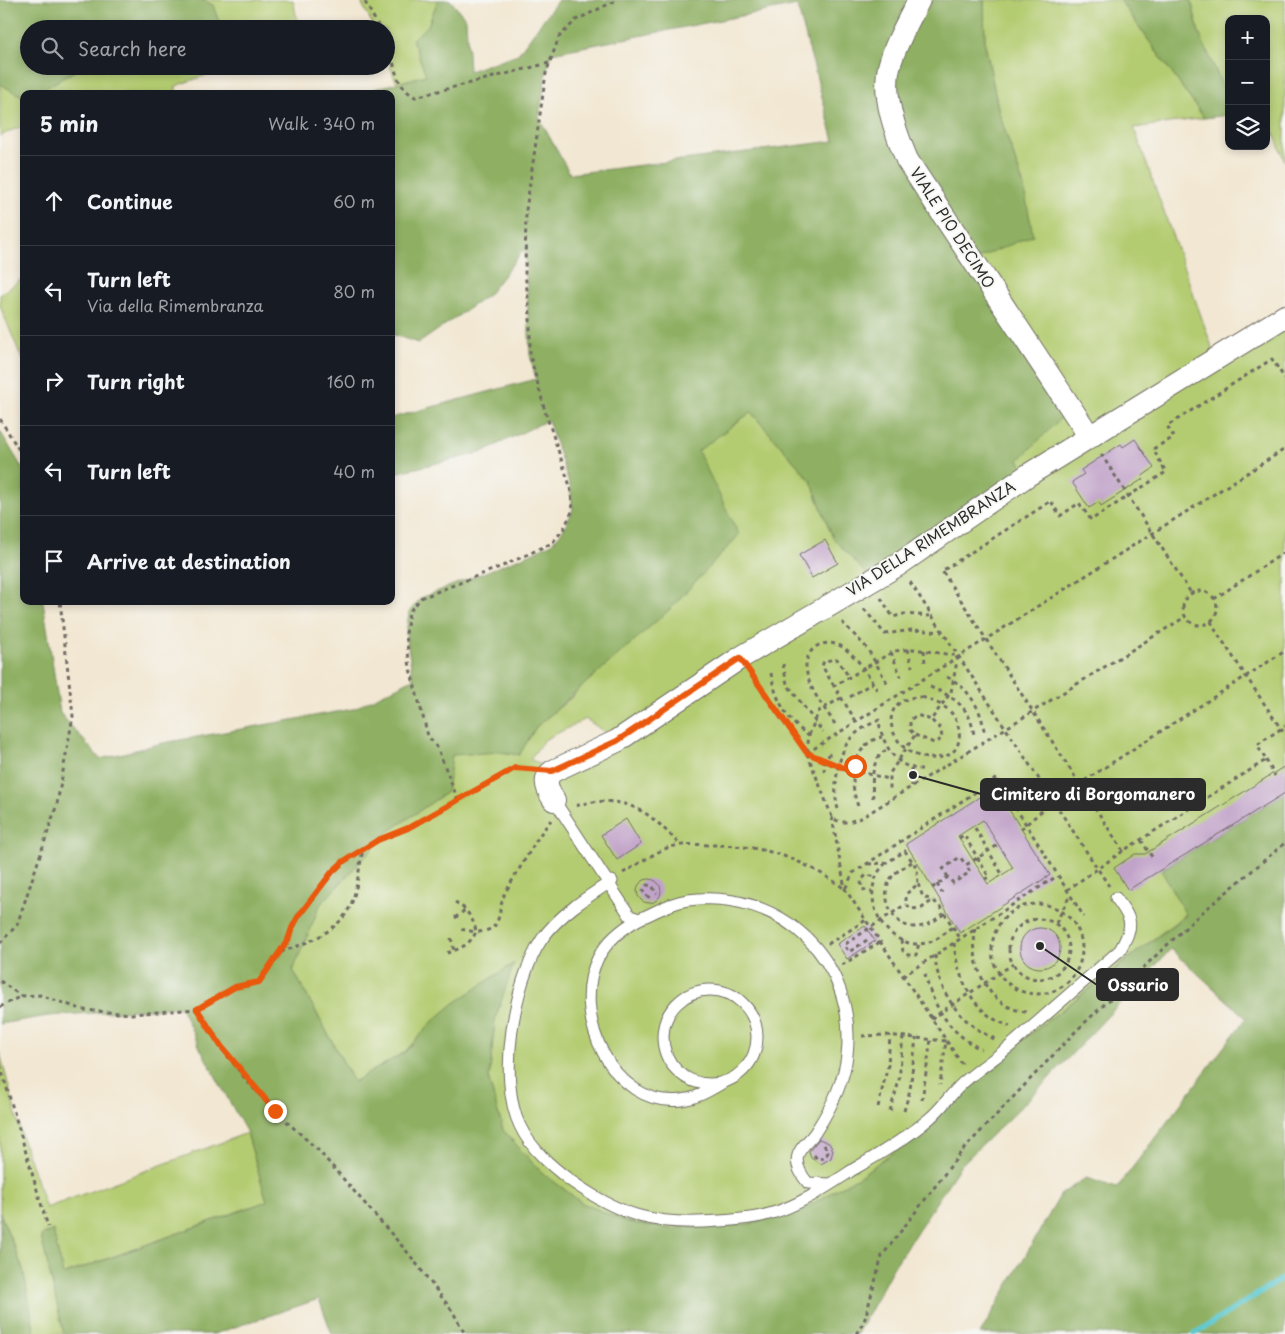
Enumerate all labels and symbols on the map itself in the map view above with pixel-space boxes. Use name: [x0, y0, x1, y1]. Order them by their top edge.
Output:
street label: VIALE PIO DECIMO: [905, 162, 1001, 292]
street label: VIA DELLA RIMEMBRANZA: [841, 474, 1019, 601]
route start: [844, 755, 867, 778]
callout: Cimitero di Borgomanero: [981, 779, 1205, 810]
text: Cimitero di Borgomanero: [991, 781, 1195, 805]
callout: Ossario: [1097, 969, 1178, 1000]
text: Ossario: [1108, 972, 1168, 996]
route end: [264, 1100, 287, 1123]

